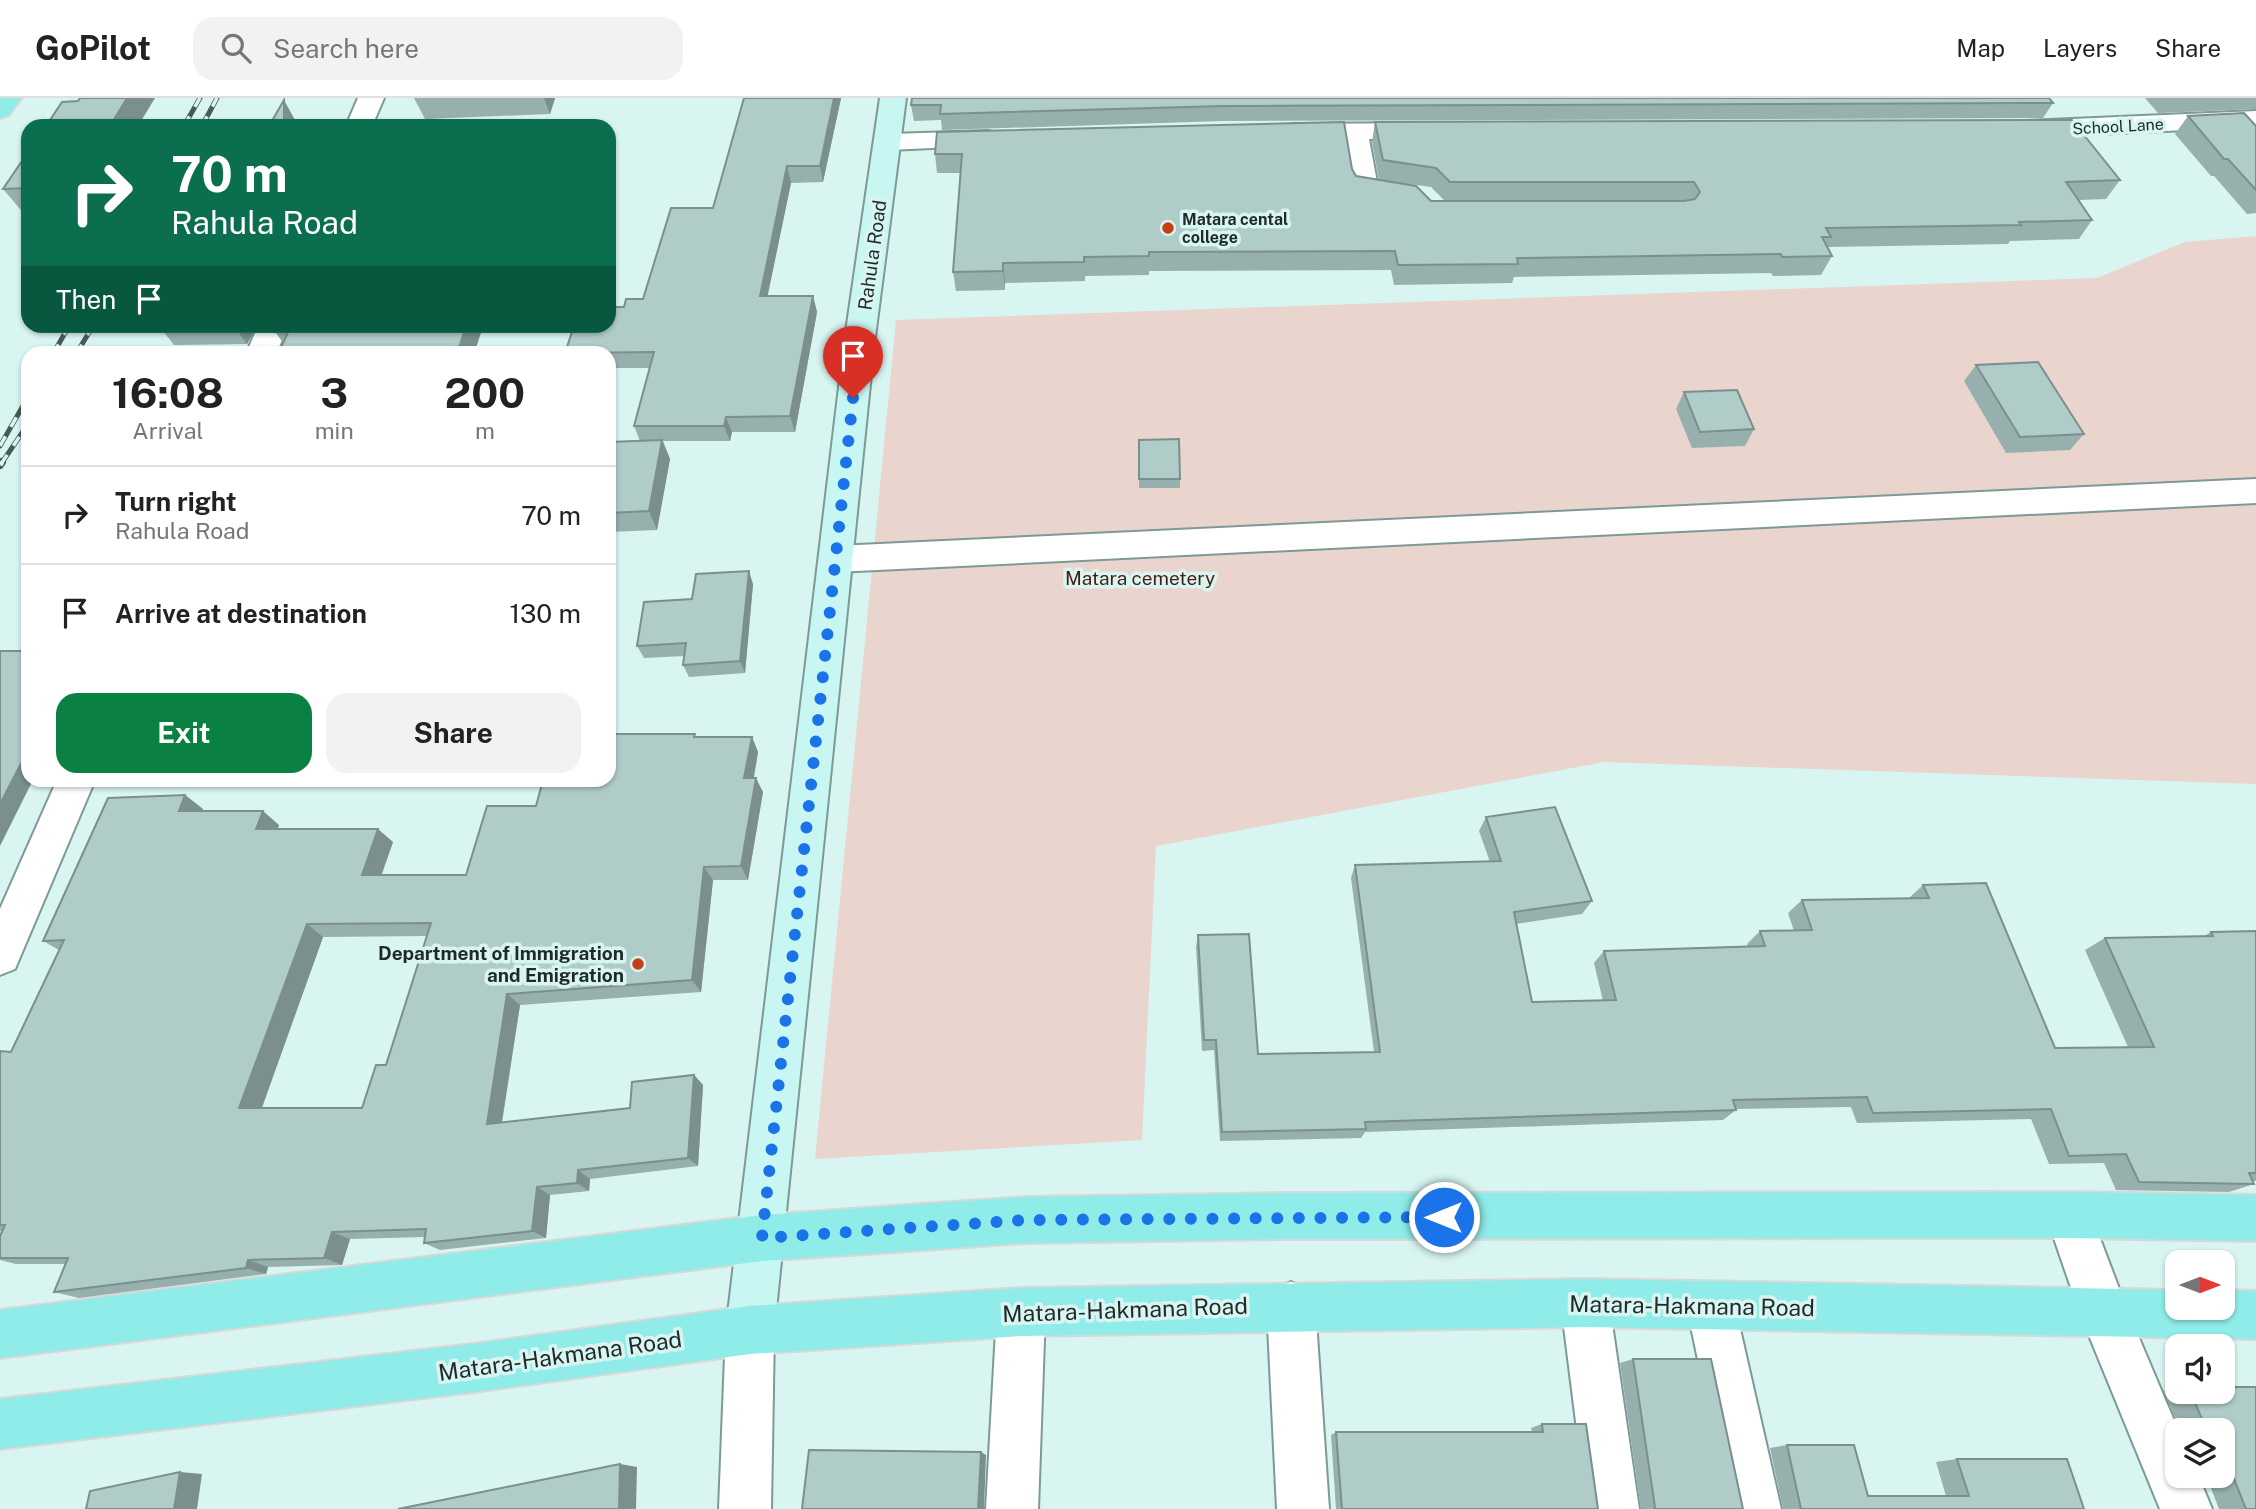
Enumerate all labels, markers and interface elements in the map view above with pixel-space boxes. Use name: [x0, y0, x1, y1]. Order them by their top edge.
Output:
search box: [193, 17, 683, 80]
text: GoPilot: [35, 29, 151, 67]
icon: search: [217, 29, 255, 67]
text: Search here: [273, 33, 419, 64]
text: Map: [1956, 34, 2005, 62]
text: Layers: [2043, 34, 2117, 62]
text: Share: [2155, 34, 2221, 62]
street label: School Lane: [2072, 115, 2164, 138]
text: 70 m: [171, 145, 288, 203]
icon: right: [56, 147, 147, 238]
street label: Rahula Road: [853, 198, 891, 312]
text: Rahula Road: [171, 204, 358, 241]
place label: Matara cental college: [1182, 210, 1288, 247]
marker: Matara cental college: [1160, 220, 1176, 236]
icon: arrive: [130, 280, 168, 318]
text: Then: [56, 284, 116, 315]
pin: [823, 326, 883, 398]
icon: arrive: [834, 337, 872, 375]
text: 16:08: [112, 368, 224, 417]
text: 3: [320, 368, 348, 417]
text: 200: [445, 368, 525, 417]
text: Arrival: [132, 417, 203, 444]
text: min: [315, 417, 354, 444]
text: m: [475, 417, 495, 444]
text: Turn right: [115, 486, 237, 517]
icon: right: [56, 496, 94, 534]
text: 70 m: [521, 500, 581, 531]
text: Rahula Road: [115, 517, 249, 544]
park label: Matara cemetery: [1065, 567, 1215, 589]
icon: arrive: [56, 594, 94, 632]
text: Arrive at destination: [115, 598, 367, 629]
text: 130 m: [509, 598, 581, 629]
button: Exit: [56, 693, 312, 773]
button: Share: [326, 693, 581, 773]
place label: Department of Immigration and Emigration: [378, 942, 624, 986]
marker: Department of Immigration and Emigration: [630, 956, 646, 972]
position arrow: [1407, 1180, 1481, 1254]
north arrow: [2165, 1250, 2235, 1320]
map controls: [2165, 1250, 2235, 1488]
street label: Matara-Hakmana Road: [1569, 1290, 1815, 1321]
street label: Matara-Hakmana Road: [1002, 1292, 1248, 1327]
street label: Matara-Hakmana Road: [436, 1325, 684, 1386]
button: sound: [2165, 1334, 2235, 1404]
button: layers: [2165, 1418, 2235, 1488]

